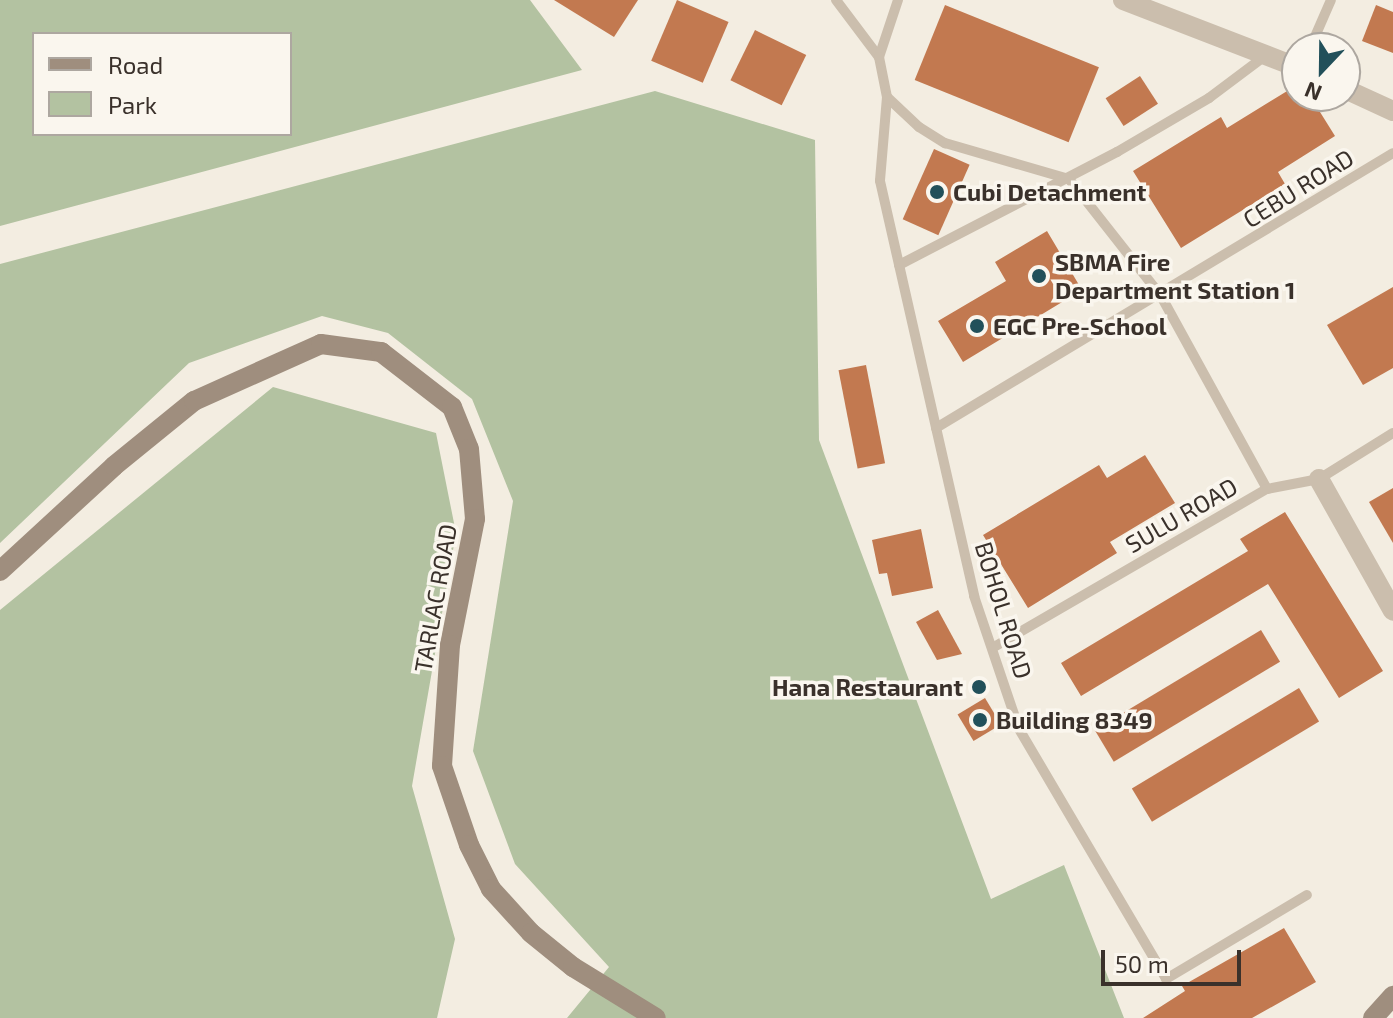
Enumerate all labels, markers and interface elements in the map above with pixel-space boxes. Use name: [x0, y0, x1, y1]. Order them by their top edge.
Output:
legend: [32, 32, 292, 136]
north arrow: [1281, 32, 1361, 112]
text: Road: [108, 50, 163, 79]
text: N: [1301, 77, 1325, 107]
text: Park: [108, 90, 157, 119]
street label: CEBU ROAD: [1237, 143, 1359, 233]
place label: Cubi Detachment: [953, 178, 1146, 206]
marker: Cubi Detachment: [928, 183, 946, 201]
place label: SBMA Fire Department Station 1: [1055, 248, 1295, 304]
marker: SBMA Fire Department Station 1: [1030, 267, 1048, 285]
place label: EGC Pre-School: [993, 312, 1167, 340]
marker: EGC Pre-School: [968, 317, 986, 335]
street label: SULU ROAD: [1120, 471, 1242, 559]
street label: TARLAC ROAD: [408, 522, 462, 674]
street label: BOHOL ROAD: [969, 538, 1039, 682]
place label: Hana Restaurant: [772, 673, 963, 701]
marker: Hana Restaurant: [970, 678, 988, 696]
place label: Building 8349: [996, 706, 1153, 734]
marker: Building 8349: [971, 711, 989, 729]
scale bar: [1105, 934, 1245, 984]
text: 50 m: [1115, 949, 1169, 978]

